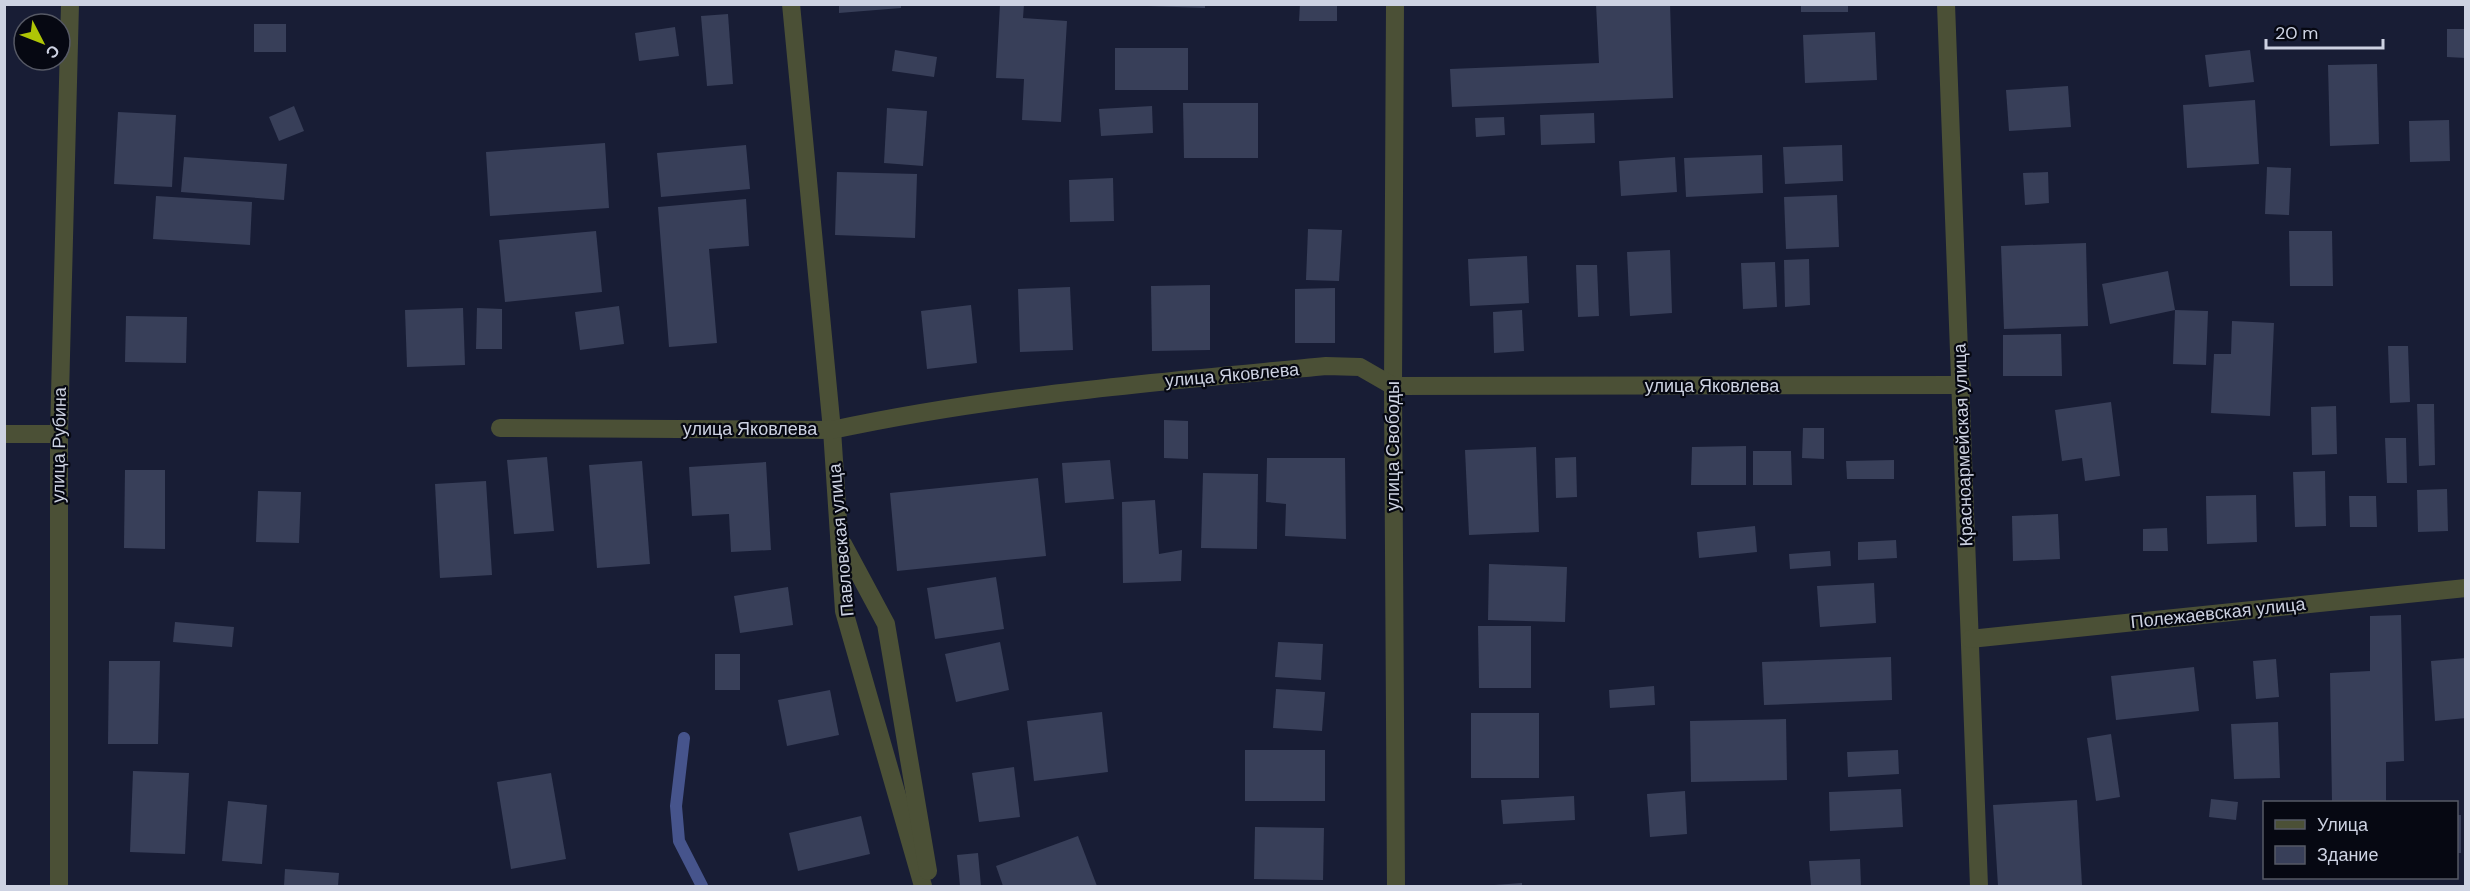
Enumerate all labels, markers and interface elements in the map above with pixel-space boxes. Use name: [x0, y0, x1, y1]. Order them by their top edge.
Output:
north arrow: [12, 12, 72, 72]
scale bar: [2266, 12, 2383, 50]
text: 20 m: [2275, 21, 2318, 45]
text: С: [41, 40, 64, 63]
street label: Красноармейская улица: [1947, 342, 1979, 547]
street label: улица Яковлева: [1164, 357, 1301, 393]
street label: улица Яковлева: [1645, 374, 1780, 398]
street label: улица Свободы: [1381, 381, 1405, 511]
street label: улица Рубина: [46, 386, 72, 503]
street label: улица Яковлева: [683, 417, 818, 441]
street label: Павловская улица: [822, 462, 860, 617]
street label: Полежаевская улица: [2129, 592, 2308, 634]
legend: [2263, 801, 2458, 879]
text: Улица: [2317, 813, 2369, 837]
text: Здание: [2317, 843, 2378, 867]

